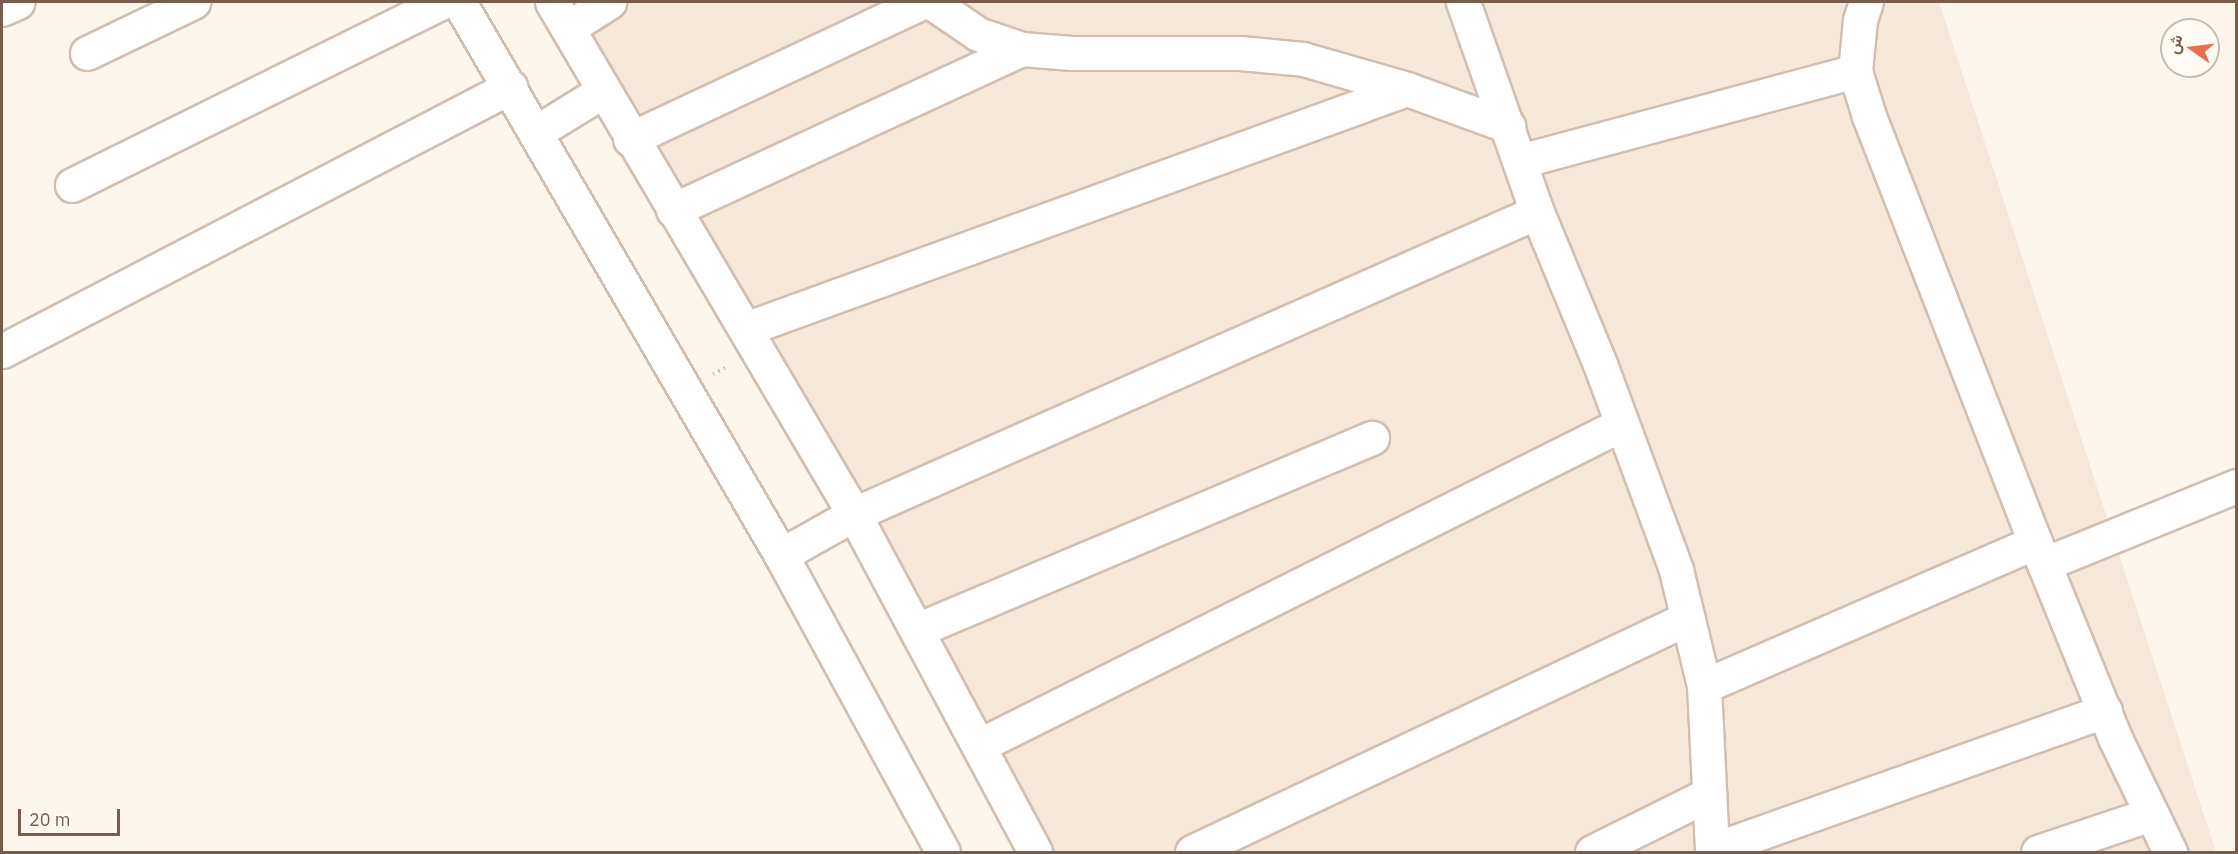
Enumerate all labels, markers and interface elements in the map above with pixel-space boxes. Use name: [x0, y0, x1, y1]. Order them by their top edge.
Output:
north arrow: [2160, 18, 2220, 78]
text: ش: [2162, 32, 2187, 56]
scale bar: [21, 797, 123, 835]
text: 20 m: [29, 808, 71, 831]

